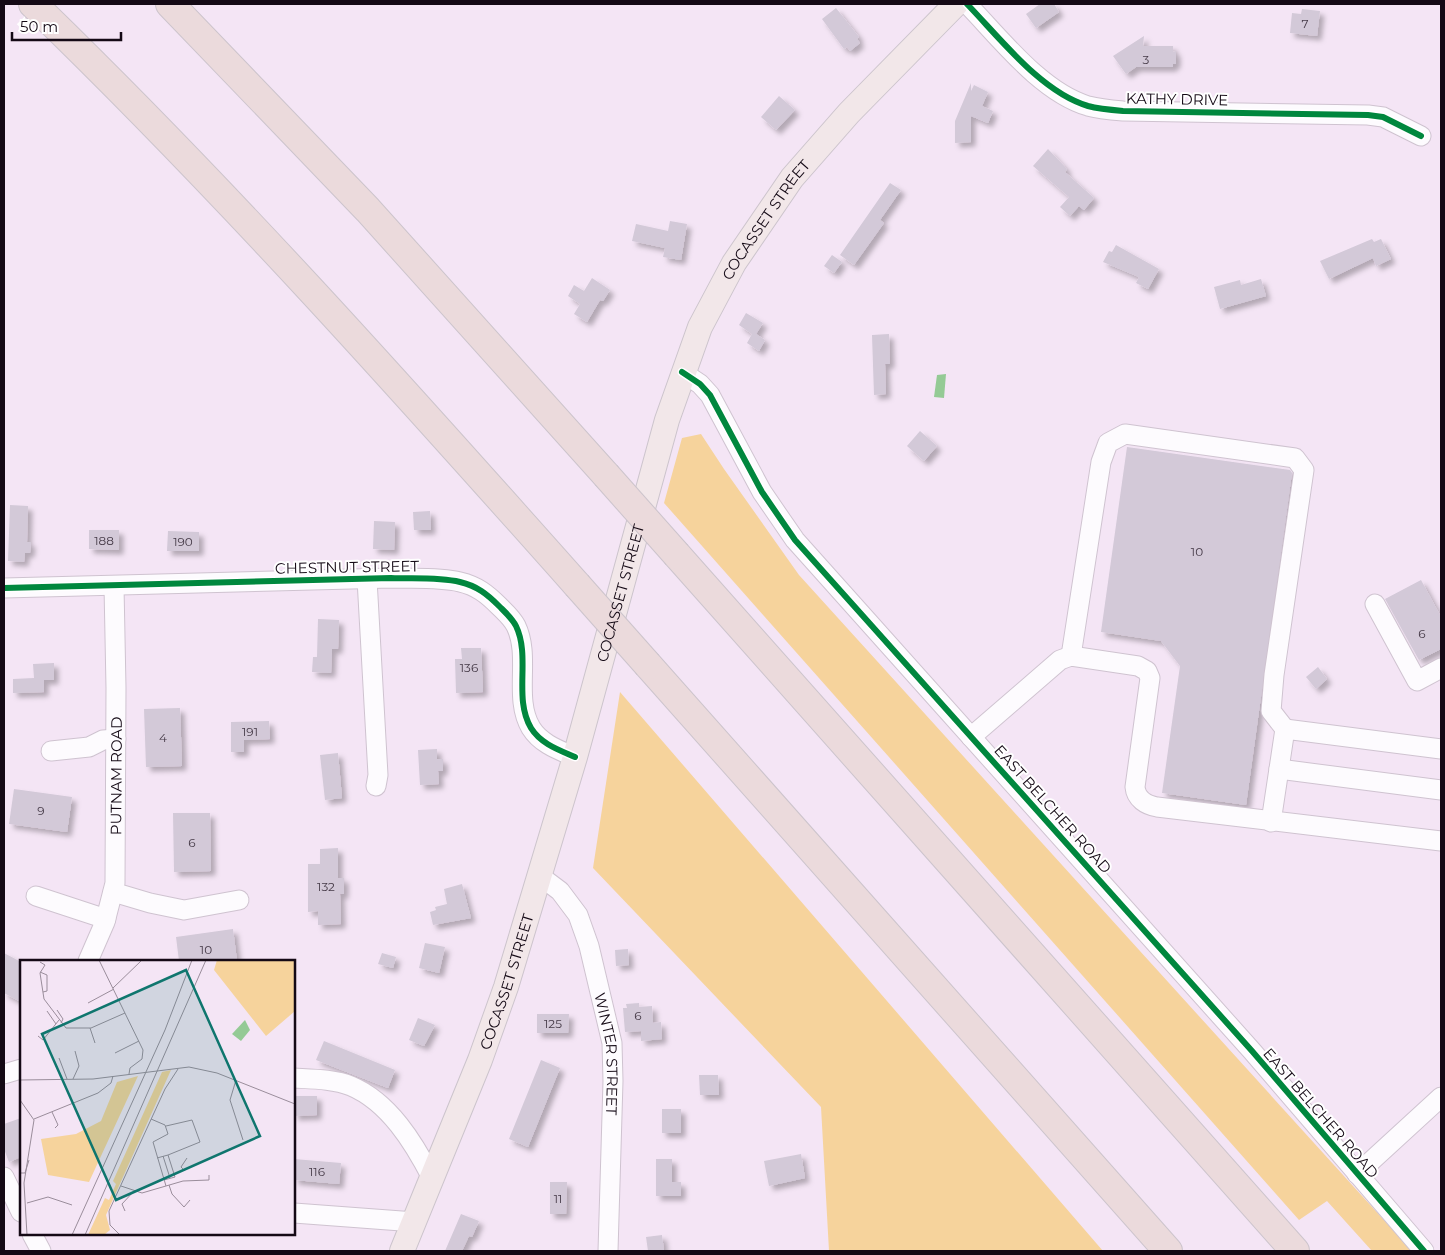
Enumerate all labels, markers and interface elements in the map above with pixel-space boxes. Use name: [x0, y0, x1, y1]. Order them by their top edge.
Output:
scale bar: [12, 10, 121, 42]
house number: 7: [1301, 16, 1309, 31]
text: 50 m: [20, 17, 58, 36]
house number: 3: [1143, 52, 1150, 67]
street label: KATHY DRIVE: [1126, 89, 1228, 109]
street label: COCASSET STREET: [717, 155, 814, 283]
street label: COCASSET STREET: [592, 521, 648, 664]
house number: 188: [94, 533, 114, 548]
house number: 190: [173, 534, 193, 549]
house number: 10: [1191, 544, 1203, 559]
street label: CHESTNUT STREET: [275, 556, 420, 578]
house number: 6: [1418, 626, 1426, 641]
house number: 136: [460, 660, 478, 675]
street label: PUTNAM ROAD: [106, 716, 125, 835]
house number: 191: [242, 724, 258, 739]
house number: 4: [159, 730, 167, 745]
street label: EAST BELCHER ROAD: [990, 741, 1116, 877]
house number: 9: [37, 803, 45, 818]
house number: 6: [188, 835, 196, 850]
house number: 132: [317, 879, 335, 894]
street label: COCASSET STREET: [475, 911, 537, 1052]
house number: 10: [200, 942, 212, 957]
inset map: [20, 960, 295, 1235]
street label: WINTER STREET: [591, 991, 623, 1116]
house number: 6: [634, 1008, 642, 1023]
house number: 125: [544, 1016, 562, 1031]
street label: EAST BELCHER ROAD: [1259, 1044, 1383, 1182]
house number: 116: [309, 1164, 325, 1179]
house number: 11: [554, 1191, 562, 1206]

